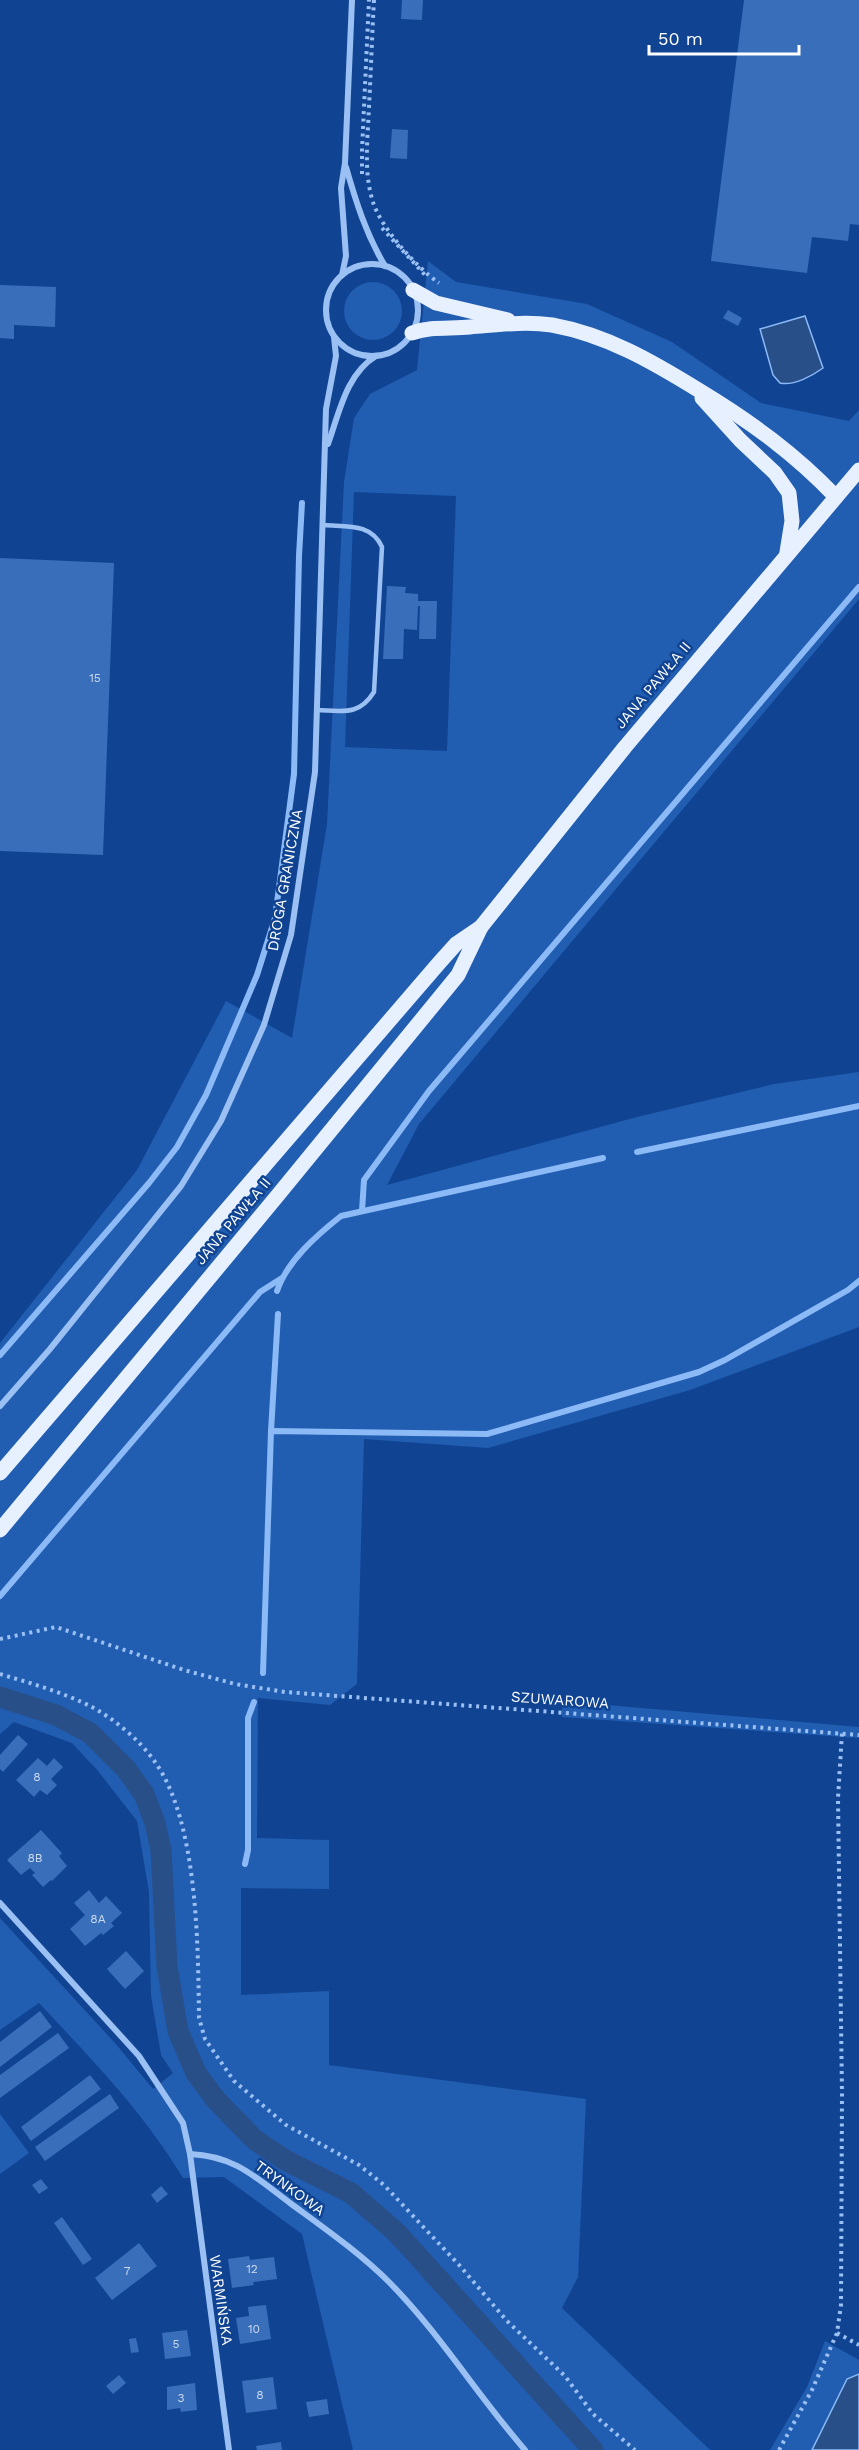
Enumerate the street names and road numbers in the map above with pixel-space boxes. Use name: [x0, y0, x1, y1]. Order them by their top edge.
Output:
street label: JANA PAWŁA II: [611, 638, 695, 732]
street label: DROGA GRANICZNA: [264, 807, 306, 952]
street label: JANA PAWŁA II: [191, 1174, 275, 1268]
street label: SZUWAROWA: [510, 1688, 610, 1712]
street label: TRYNKOWA: [251, 2157, 329, 2219]
street label: WARMIŃSKA: [206, 2254, 236, 2347]

